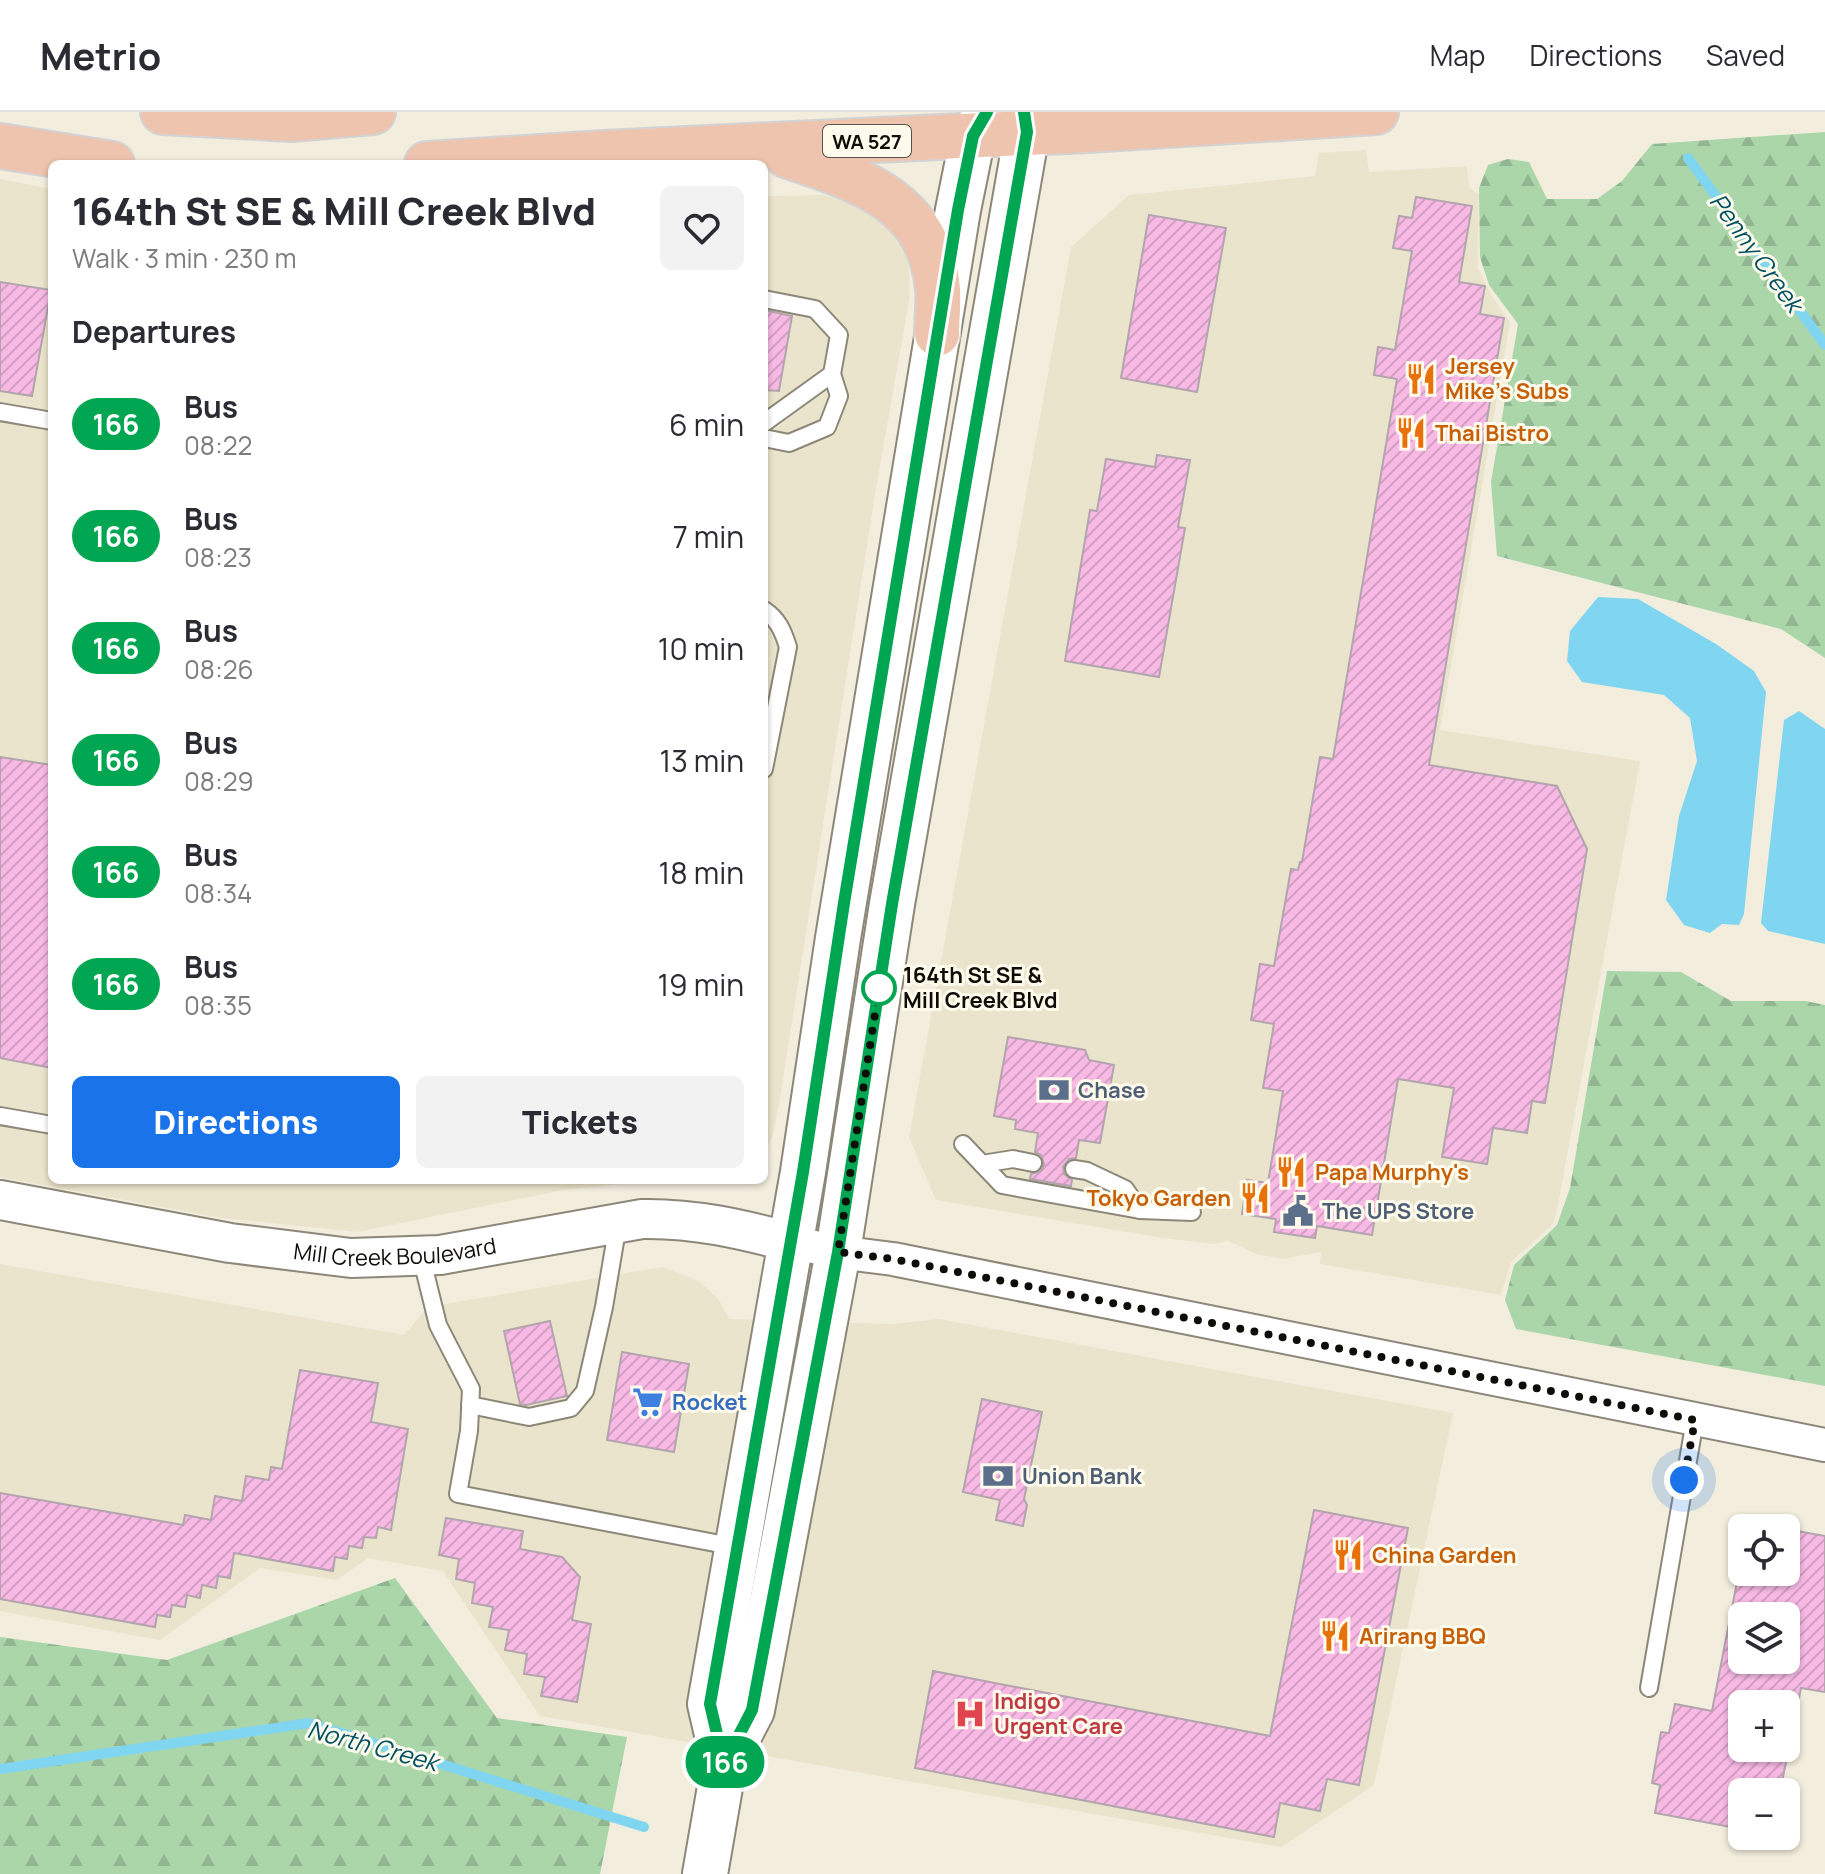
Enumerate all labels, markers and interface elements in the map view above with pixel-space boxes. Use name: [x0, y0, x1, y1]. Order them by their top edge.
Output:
text: Metrio: [40, 29, 161, 81]
text: Map: [1430, 36, 1485, 74]
text: Directions: [1529, 36, 1662, 74]
text: Saved: [1706, 36, 1785, 74]
road number: WA 527: [823, 125, 911, 157]
text: 164th St SE & Mill Creek Blvd: [72, 184, 596, 236]
button: heart: [660, 186, 744, 270]
water label: Penny Creek: [1703, 186, 1813, 320]
text: Walk · 3 min · 230 m: [72, 240, 297, 276]
text: Departures: [72, 311, 236, 352]
place label: Jersey Mike's Subs: [1445, 351, 1569, 406]
restaurant icon: Jersey Mike's Subs: [1404, 362, 1438, 396]
text: Bus: [184, 386, 238, 427]
text: 6 min: [669, 404, 744, 445]
text: 166: [92, 405, 140, 443]
restaurant icon: Thai Bistro: [1394, 416, 1428, 450]
place label: Thai Bistro: [1435, 418, 1549, 448]
text: 08:22: [184, 427, 252, 463]
text: Bus: [184, 498, 238, 539]
text: 7 min: [673, 516, 744, 557]
text: 166: [92, 517, 140, 555]
text: 08:23: [184, 539, 252, 575]
text: Bus: [184, 610, 238, 651]
text: 10 min: [658, 628, 744, 669]
text: 166: [92, 629, 140, 667]
text: 08:26: [184, 651, 254, 687]
text: Bus: [184, 722, 238, 763]
text: 13 min: [659, 740, 744, 781]
text: 166: [92, 741, 140, 779]
text: 08:29: [184, 763, 254, 799]
text: Bus: [184, 834, 238, 875]
text: 18 min: [659, 852, 744, 893]
text: 166: [92, 853, 140, 891]
text: 08:34: [184, 875, 252, 911]
text: Bus: [184, 946, 238, 987]
place label: 164th St SE & Mill Creek Blvd: [903, 960, 1058, 1015]
text: 19 min: [657, 964, 744, 1005]
text: 166: [92, 965, 140, 1003]
marker: 164th St SE & Mill Creek Blvd: [862, 971, 896, 1005]
text: 08:35: [184, 987, 252, 1023]
bank icon: Chase: [1037, 1073, 1071, 1107]
place label: Chase: [1078, 1075, 1146, 1105]
button: Directions: [72, 1076, 400, 1168]
button: Tickets: [416, 1076, 744, 1168]
restaurant icon: Papa Murphy's: [1274, 1155, 1308, 1189]
place label: Papa Murphy's: [1315, 1157, 1469, 1187]
restaurant icon: Tokyo Garden: [1238, 1181, 1272, 1215]
place label: Tokyo Garden: [1087, 1183, 1231, 1213]
public building icon: The UPS Store: [1281, 1194, 1315, 1228]
place label: The UPS Store: [1322, 1196, 1474, 1226]
street label: Mill Creek Boulevard: [292, 1230, 499, 1273]
supermarket icon: Rocket: [631, 1385, 665, 1419]
place label: Rocket: [672, 1387, 747, 1417]
bank icon: Union Bank: [981, 1459, 1015, 1493]
your location: [1664, 1460, 1704, 1500]
place label: Union Bank: [1022, 1461, 1143, 1491]
map controls: [1728, 1514, 1800, 1850]
button: locate: [1728, 1514, 1800, 1586]
restaurant icon: China Garden: [1331, 1538, 1365, 1572]
place label: China Garden: [1372, 1540, 1517, 1570]
button: layers: [1728, 1602, 1800, 1674]
restaurant icon: Arirang BBQ: [1318, 1619, 1352, 1653]
place label: Arirang BBQ: [1359, 1621, 1486, 1651]
place label: Indigo Urgent Care: [994, 1686, 1123, 1741]
button: +: [1728, 1690, 1800, 1762]
hospital icon: Indigo Urgent Care: [953, 1697, 987, 1731]
water label: North Creek: [304, 1712, 445, 1779]
line badge: 166: [679, 1736, 771, 1788]
text: 166: [701, 1743, 749, 1781]
button: −: [1728, 1778, 1800, 1850]

